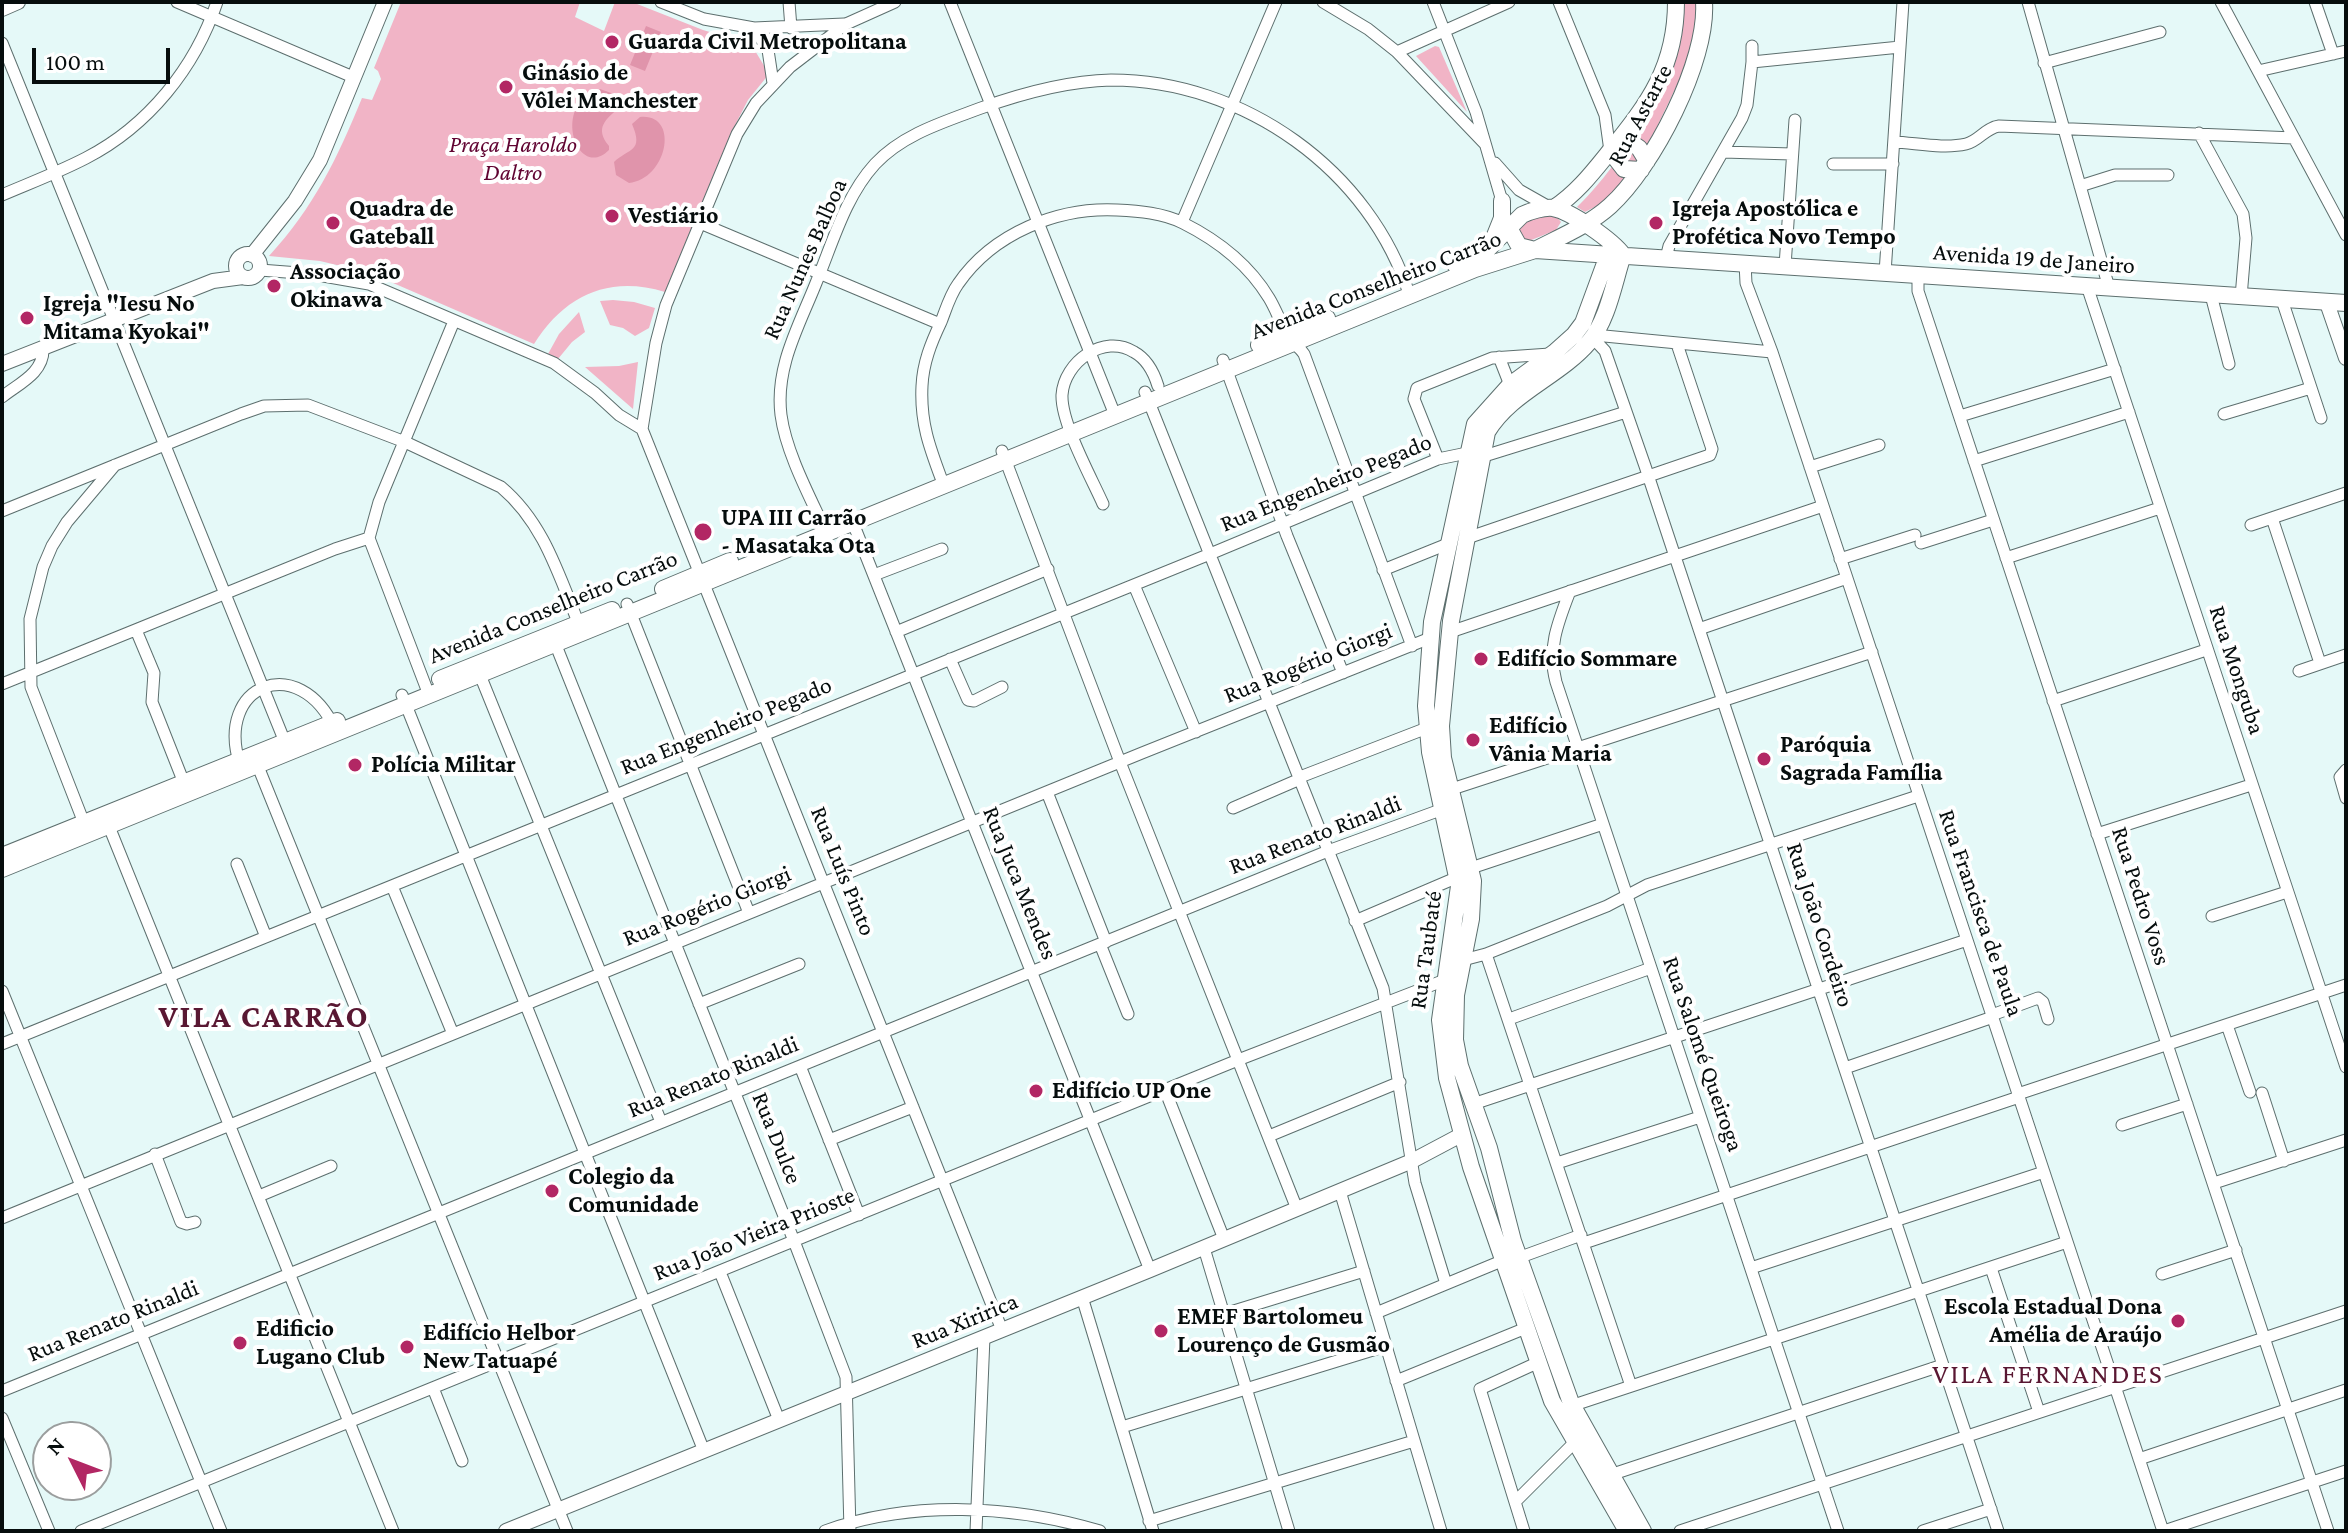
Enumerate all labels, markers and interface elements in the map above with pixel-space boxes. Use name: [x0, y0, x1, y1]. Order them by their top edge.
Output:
place label: Guarda Civil Metropolitana: [628, 28, 907, 56]
scale bar: [36, 32, 174, 82]
marker: Guarda Civil Metropolitana: [603, 33, 621, 51]
text: 100 m: [46, 48, 105, 75]
place label: Ginásio de Vôlei Manchester: [522, 59, 698, 115]
street label: Rua Astarte: [1601, 60, 1679, 170]
marker: Ginásio de Vôlei Manchester: [497, 78, 515, 96]
park label: Praça Haroldo Daltro: [449, 131, 577, 187]
street label: Rua Nunes Balboa: [757, 174, 853, 344]
place label: Quadra de Gateball: [349, 195, 454, 251]
place label: Igreja Apostólica e Profética Novo Tempo: [1672, 195, 1896, 251]
place label: Vestiário: [628, 202, 718, 230]
marker: Vestiário: [603, 207, 621, 225]
marker: Quadra de Gateball: [324, 214, 342, 232]
marker: Igreja Apostólica e Profética Novo Tempo: [1647, 214, 1665, 232]
street label: Avenida Conselheiro Carrão: [1247, 224, 1505, 346]
street label: Avenida 19 de Janeiro: [1932, 238, 2136, 280]
place label: Associação Okinawa: [290, 258, 401, 314]
marker: Associação Okinawa: [265, 277, 283, 295]
place label: Igreja "Iesu No Mitama Kyokai": [43, 290, 210, 346]
marker: Igreja "Iesu No Mitama Kyokai": [18, 309, 36, 327]
street label: Rua Engenheiro Pegado: [1216, 427, 1436, 539]
place label: UPA III Carrão - Masataka Ota: [721, 504, 875, 560]
marker: UPA III Carrão - Masataka Ota: [692, 521, 714, 543]
street label: Avenida Conselheiro Carrão: [424, 544, 682, 670]
street label: Rua Monguba: [2203, 602, 2271, 738]
street label: Rua Rogério Giorgi: [1220, 616, 1396, 710]
place label: Edifício Sommare: [1497, 645, 1677, 673]
marker: Edifício Sommare: [1472, 650, 1490, 668]
street label: Rua Engenheiro Pegado: [616, 670, 836, 782]
place label: Edifício Vânia Maria: [1489, 712, 1612, 768]
marker: Edifício Vânia Maria: [1464, 731, 1482, 749]
place label: Paróquia Sagrada Família: [1780, 731, 1943, 787]
marker: Paróquia Sagrada Família: [1755, 750, 1773, 768]
place label: Polícia Militar: [371, 751, 516, 779]
marker: Polícia Militar: [346, 756, 364, 774]
street label: Rua Renato Rinaldi: [1225, 789, 1405, 881]
street label: Rua Luís Pinto: [804, 802, 882, 940]
street label: Rua Juca Mendes: [976, 802, 1064, 964]
street label: Rua Francisca de Paula: [1932, 806, 2030, 1020]
street label: Rua Pedro Voss: [2105, 823, 2177, 969]
street label: Rua João Cordeiro: [1780, 839, 1860, 1011]
street label: Rua Rogério Giorgi: [619, 859, 795, 953]
street label: Rua Taubaté: [1403, 889, 1449, 1011]
street label: Rua Salomé Queiroga: [1656, 953, 1750, 1155]
district label: VILA CARRÃO: [158, 998, 370, 1036]
street label: Rua Renato Rinaldi: [623, 1030, 803, 1124]
place label: Edifício UP One: [1052, 1077, 1211, 1105]
marker: Edifício UP One: [1027, 1082, 1045, 1100]
street label: Rua Dulce: [746, 1088, 808, 1188]
place label: Colegio da Comunidade: [568, 1163, 699, 1219]
street label: Rua João Vieira Prioste: [649, 1180, 859, 1288]
marker: Colegio da Comunidade: [543, 1182, 561, 1200]
street label: Rua Renato Rinaldi: [23, 1274, 203, 1368]
street label: Rua Xiririca: [908, 1287, 1022, 1355]
place label: Escola Estadual Dona Amélia de Araújo: [1944, 1293, 2162, 1349]
place label: EMEF Bartolomeu Lourenço de Gusmão: [1177, 1303, 1390, 1359]
marker: Escola Estadual Dona Amélia de Araújo: [2169, 1312, 2187, 1330]
place label: Edificio Lugano Club: [256, 1315, 385, 1371]
place label: Edifício Helbor New Tatuapé: [423, 1319, 576, 1375]
marker: EMEF Bartolomeu Lourenço de Gusmão: [1152, 1322, 1170, 1340]
marker: Edificio Lugano Club: [231, 1334, 249, 1352]
marker: Edifício Helbor New Tatuapé: [398, 1338, 416, 1356]
district label: VILA FERNANDES: [1932, 1357, 2164, 1391]
north arrow: [32, 1421, 112, 1501]
text: N: [41, 1432, 70, 1460]

